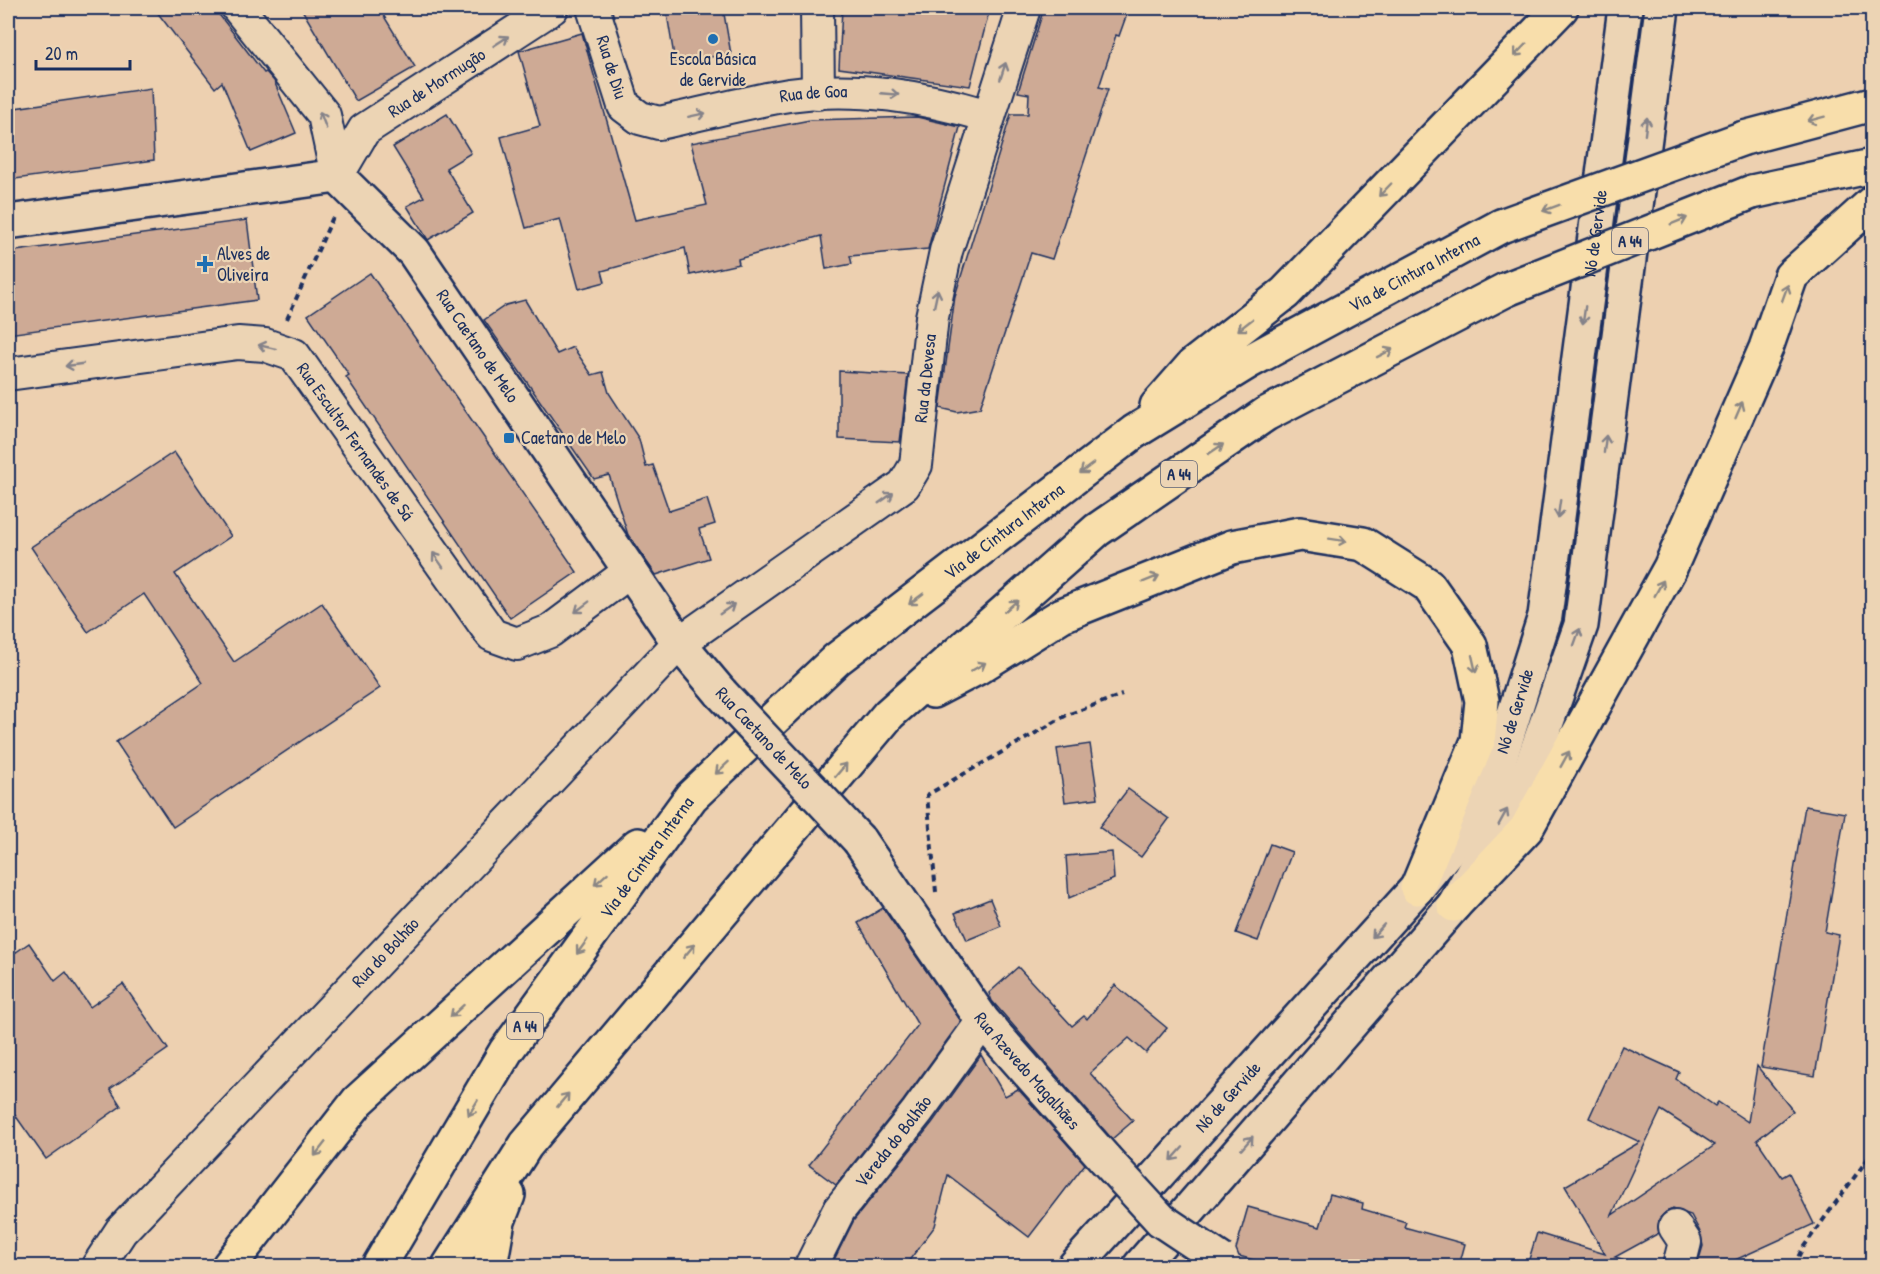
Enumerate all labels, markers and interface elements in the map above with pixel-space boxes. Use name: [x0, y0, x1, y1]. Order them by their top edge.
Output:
street label: Rua de Diu: [590, 32, 634, 102]
marker: Escola Básica de Gervide: [706, 32, 720, 46]
scale bar: [36, 33, 130, 71]
one-way arrow: [492, 35, 509, 47]
text: 20 m: [45, 41, 78, 66]
street label: Rua de Mormugão: [383, 42, 490, 123]
one-way arrow: [1513, 42, 1528, 57]
place label: Escola Básica de Gervide: [670, 46, 756, 92]
one-way arrow: [999, 62, 1010, 81]
street label: Rua de Goa: [778, 78, 848, 108]
one-way arrow: [879, 89, 899, 100]
one-way arrow: [687, 109, 706, 120]
one-way arrow: [317, 111, 328, 129]
one-way arrow: [1807, 114, 1826, 126]
one-way arrow: [1641, 116, 1652, 136]
one-way arrow: [1378, 182, 1392, 197]
street label: Nó de Gervide: [1577, 188, 1613, 278]
one-way arrow: [1542, 204, 1561, 215]
one-way arrow: [1669, 215, 1687, 226]
street label: Via de Cintura Interna: [1344, 227, 1484, 318]
road number: A 44: [1612, 228, 1648, 254]
place label: Alves de Oliveira: [217, 241, 270, 287]
marker: Alves de Oliveira: [198, 257, 212, 271]
street label: Rua Caetano de Melo: [431, 284, 525, 407]
one-way arrow: [1781, 284, 1792, 302]
one-way arrow: [931, 289, 942, 309]
one-way arrow: [1579, 305, 1590, 325]
one-way arrow: [1237, 319, 1253, 332]
street label: Rua da Devesa: [908, 333, 942, 424]
one-way arrow: [258, 340, 277, 352]
one-way arrow: [1376, 347, 1393, 359]
street label: Rua Escultor Fernandes de Sá: [291, 357, 420, 525]
one-way arrow: [64, 359, 84, 370]
one-way arrow: [1734, 401, 1745, 419]
place label: Caetano de Melo: [521, 425, 626, 450]
marker: Caetano de Melo: [502, 431, 516, 445]
one-way arrow: [1599, 435, 1610, 455]
one-way arrow: [1207, 443, 1223, 455]
one-way arrow: [1080, 461, 1096, 474]
road number: A 44: [1161, 461, 1197, 487]
street label: Via de Cintura Interna: [938, 477, 1069, 585]
one-way arrow: [878, 492, 894, 504]
one-way arrow: [1553, 498, 1564, 518]
one-way arrow: [1328, 534, 1347, 545]
one-way arrow: [432, 552, 444, 568]
one-way arrow: [1141, 573, 1160, 584]
one-way arrow: [1653, 580, 1665, 597]
one-way arrow: [908, 592, 924, 605]
one-way arrow: [1003, 599, 1019, 612]
one-way arrow: [575, 600, 591, 613]
one-way arrow: [718, 603, 734, 615]
one-way arrow: [1573, 628, 1584, 647]
one-way arrow: [1469, 654, 1480, 673]
one-way arrow: [969, 661, 986, 673]
street label: Nó de Gervide: [1489, 666, 1539, 757]
street label: Rua Caetano de Melo: [710, 681, 818, 794]
one-way arrow: [1559, 751, 1571, 768]
one-way arrow: [714, 761, 729, 775]
one-way arrow: [835, 762, 848, 778]
street label: Via de Cintura Interna: [594, 791, 699, 923]
one-way arrow: [1498, 809, 1510, 826]
one-way arrow: [594, 872, 609, 886]
street label: Rua do Bolhão: [346, 911, 424, 993]
one-way arrow: [1371, 923, 1385, 938]
one-way arrow: [576, 938, 588, 954]
one-way arrow: [682, 944, 696, 959]
one-way arrow: [450, 1004, 465, 1018]
street label: Rua Azevedo Magalhães: [968, 1007, 1086, 1135]
road number: A 44: [507, 1013, 543, 1039]
street label: Nó de Gervide: [1189, 1056, 1266, 1137]
street label: Vereda do Bolhão: [849, 1090, 937, 1193]
one-way arrow: [556, 1093, 570, 1108]
one-way arrow: [466, 1099, 478, 1116]
one-way arrow: [1240, 1136, 1254, 1151]
one-way arrow: [314, 1141, 327, 1157]
one-way arrow: [1170, 1146, 1184, 1161]

